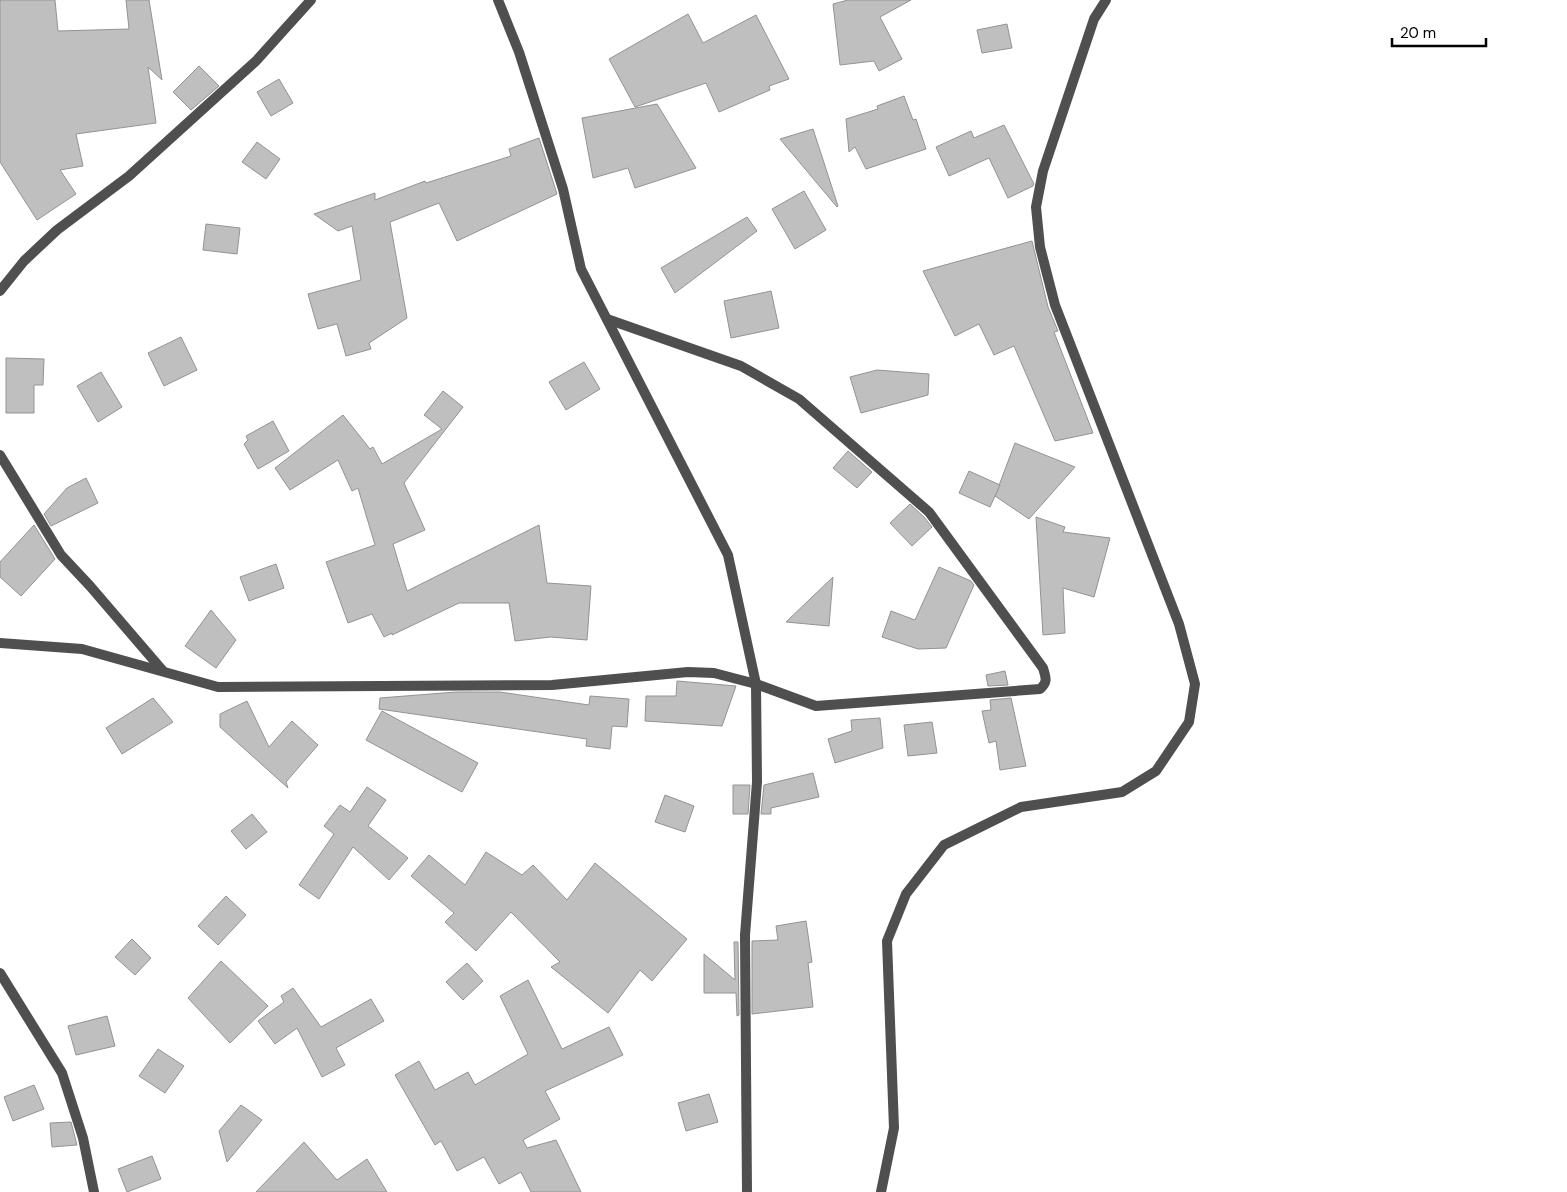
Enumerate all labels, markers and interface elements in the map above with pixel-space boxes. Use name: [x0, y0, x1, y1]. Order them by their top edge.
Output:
scale bar: [1392, 15, 1486, 47]
text: 20 m: [1400, 23, 1436, 43]

